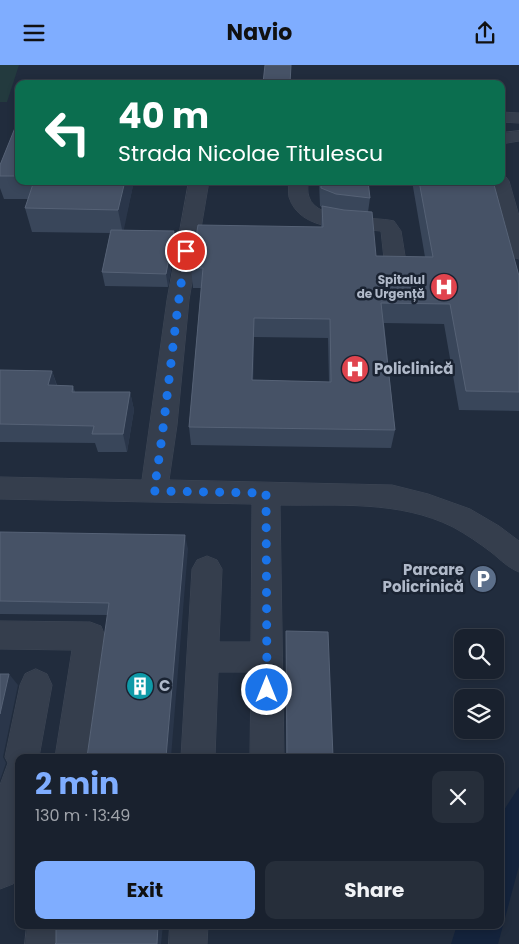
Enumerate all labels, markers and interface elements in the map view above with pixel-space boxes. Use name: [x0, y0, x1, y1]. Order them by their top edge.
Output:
text: Navio: [227, 17, 292, 48]
icon: menu: [20, 19, 48, 47]
icon: share: [471, 19, 499, 47]
text: 40 m: [118, 91, 209, 140]
icon: left: [35, 100, 100, 165]
text: Strada Nicolae Titulescu: [118, 138, 383, 169]
pin: [165, 230, 207, 272]
icon: arrive: [172, 237, 200, 265]
place label: Spitalul de Urgență: [357, 271, 425, 302]
hospital icon: Spitalul de Urgență: [429, 272, 459, 302]
hospital icon: Policlinică: [340, 354, 370, 384]
place label: Policlinică: [374, 358, 454, 379]
place label: Parcare Policrinică: [383, 559, 464, 597]
parking icon: Parcare Policrinică: [468, 564, 498, 594]
map controls: [454, 629, 504, 739]
button: search: [454, 629, 504, 679]
position arrow: [240, 663, 292, 715]
building icon: C: [125, 671, 155, 701]
place label: C: [159, 675, 170, 696]
button: layers: [454, 689, 504, 739]
text: 2 min: [35, 762, 119, 805]
button: close: [432, 771, 484, 823]
text: 130 m · 13:49: [35, 804, 130, 827]
button: Exit: [35, 861, 255, 919]
button: Share: [265, 861, 484, 919]

